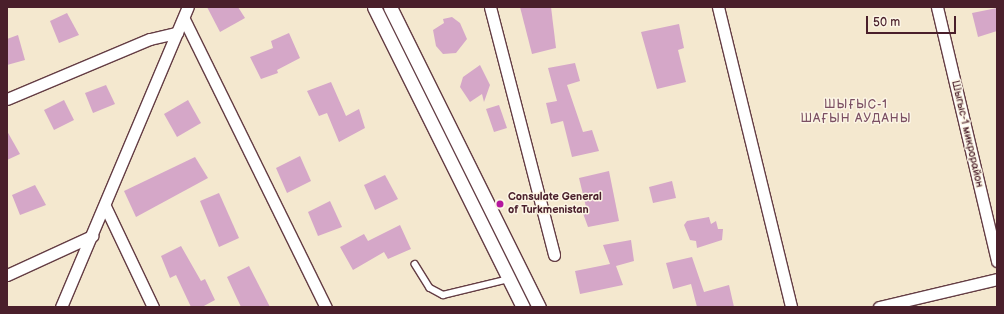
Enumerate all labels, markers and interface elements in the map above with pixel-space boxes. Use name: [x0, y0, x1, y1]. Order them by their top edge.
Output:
scale bar: [868, 8, 958, 34]
text: 50 m: [873, 15, 900, 30]
street label: Шыгыс-1 микрорайон: [948, 79, 986, 189]
district label: ШЫҒЫС-1 ШАҒЫН АУДАНЫ: [800, 98, 912, 126]
place label: Consulate General of Turkmenistan: [508, 191, 602, 217]
marker: Consulate General of Turkmenistan: [495, 199, 505, 209]

